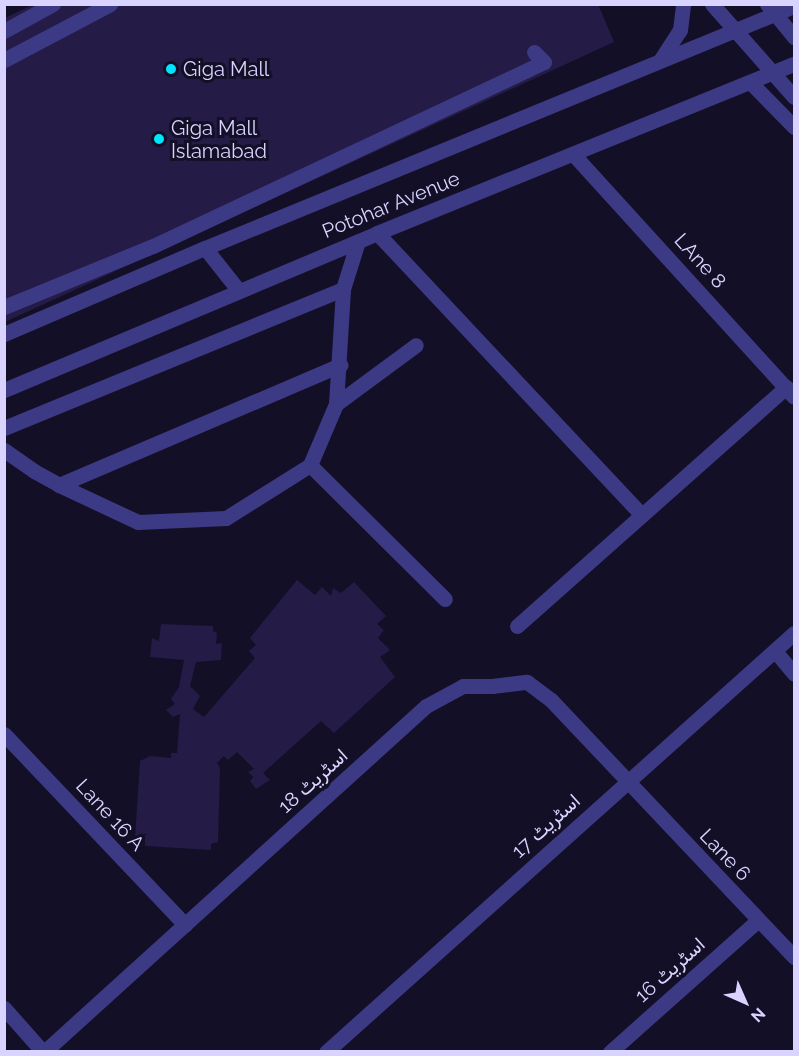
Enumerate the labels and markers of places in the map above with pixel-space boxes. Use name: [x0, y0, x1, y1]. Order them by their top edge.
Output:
place label: Giga Mall: [183, 57, 269, 81]
marker: Giga Mall: [164, 62, 178, 76]
place label: Giga Mall Islamabad: [171, 116, 267, 163]
marker: Giga Mall Islamabad: [152, 132, 166, 146]

